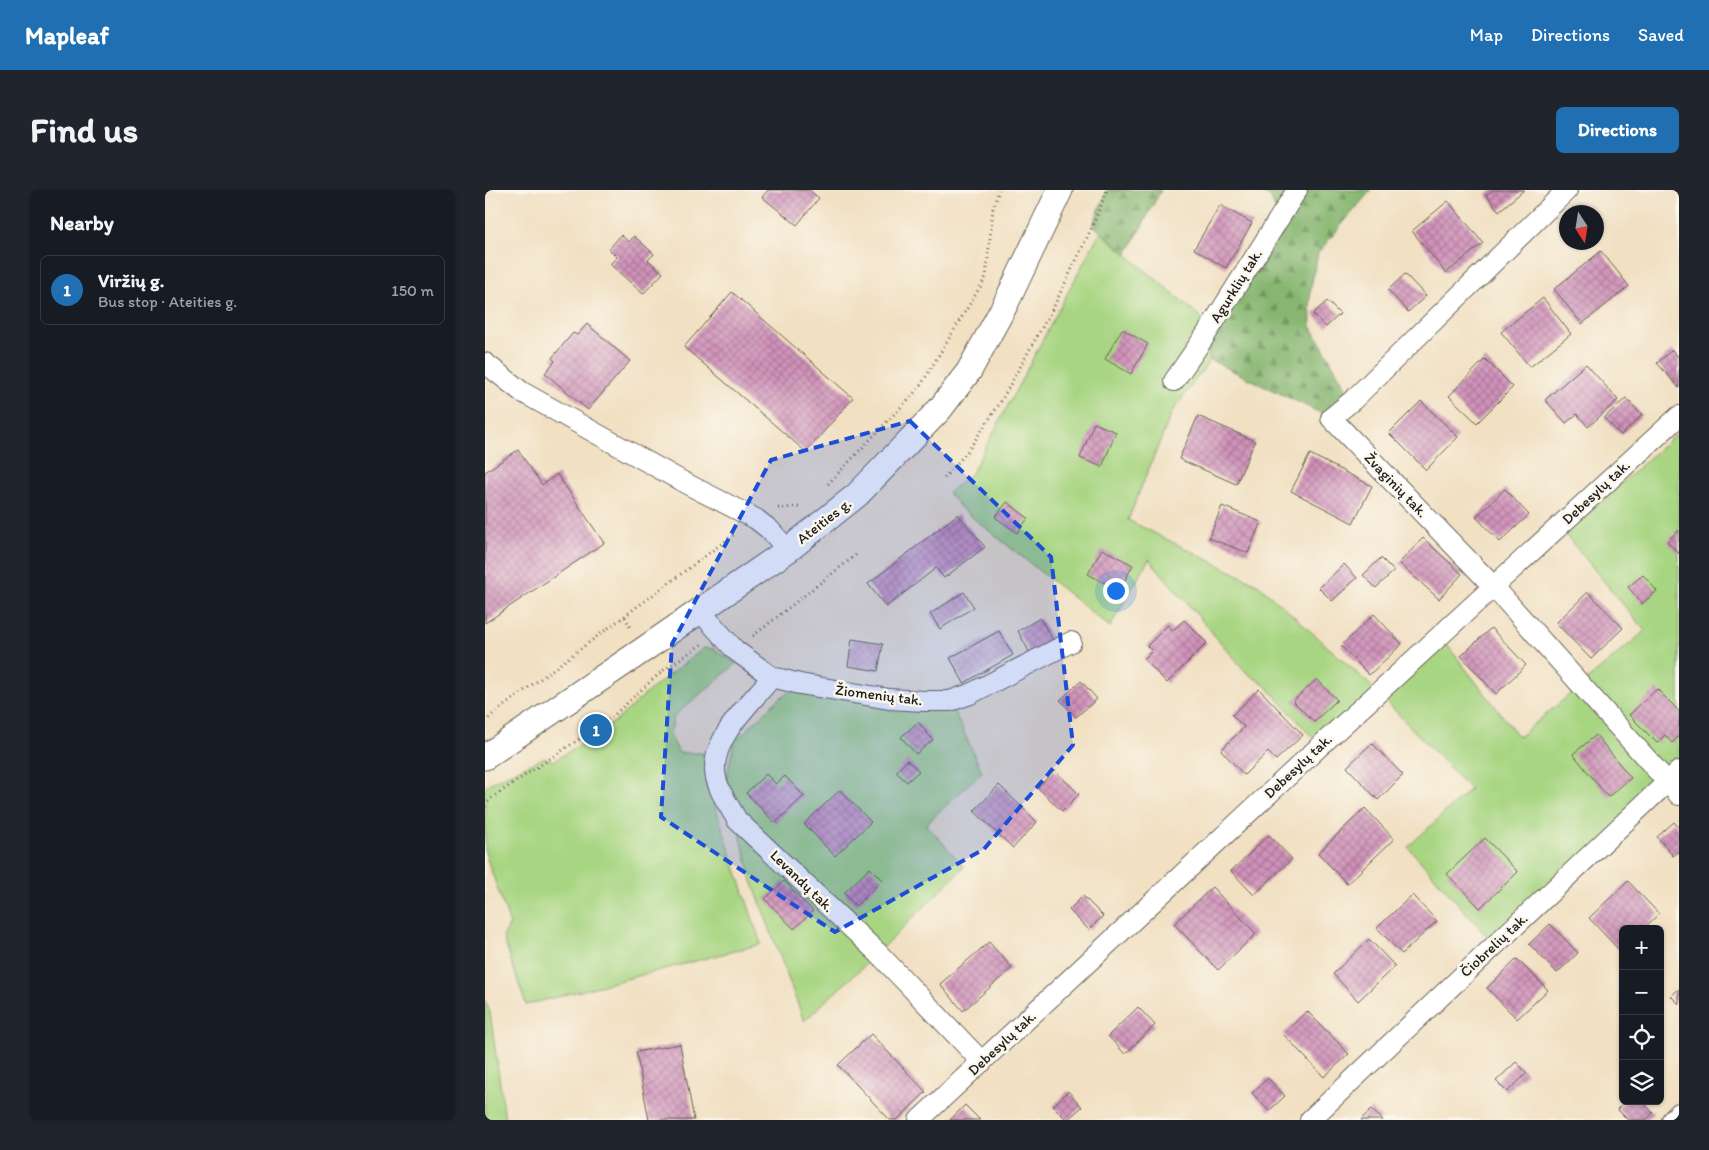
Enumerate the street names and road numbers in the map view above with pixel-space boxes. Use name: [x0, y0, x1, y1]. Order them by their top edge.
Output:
street label: Agurklių tak.: [1206, 246, 1266, 326]
street label: Žvaginių tak.: [1361, 449, 1431, 521]
street label: Debesylų tak.: [1558, 456, 1634, 528]
street label: Ateities g.: [793, 494, 855, 548]
street label: Žiomenių tak.: [834, 681, 924, 709]
street label: Debesylų tak.: [1260, 730, 1336, 802]
street label: Levandų tak.: [766, 846, 838, 916]
street label: Čiobrelių tak.: [1456, 909, 1532, 981]
street label: Debesylų tak.: [964, 1007, 1040, 1079]

